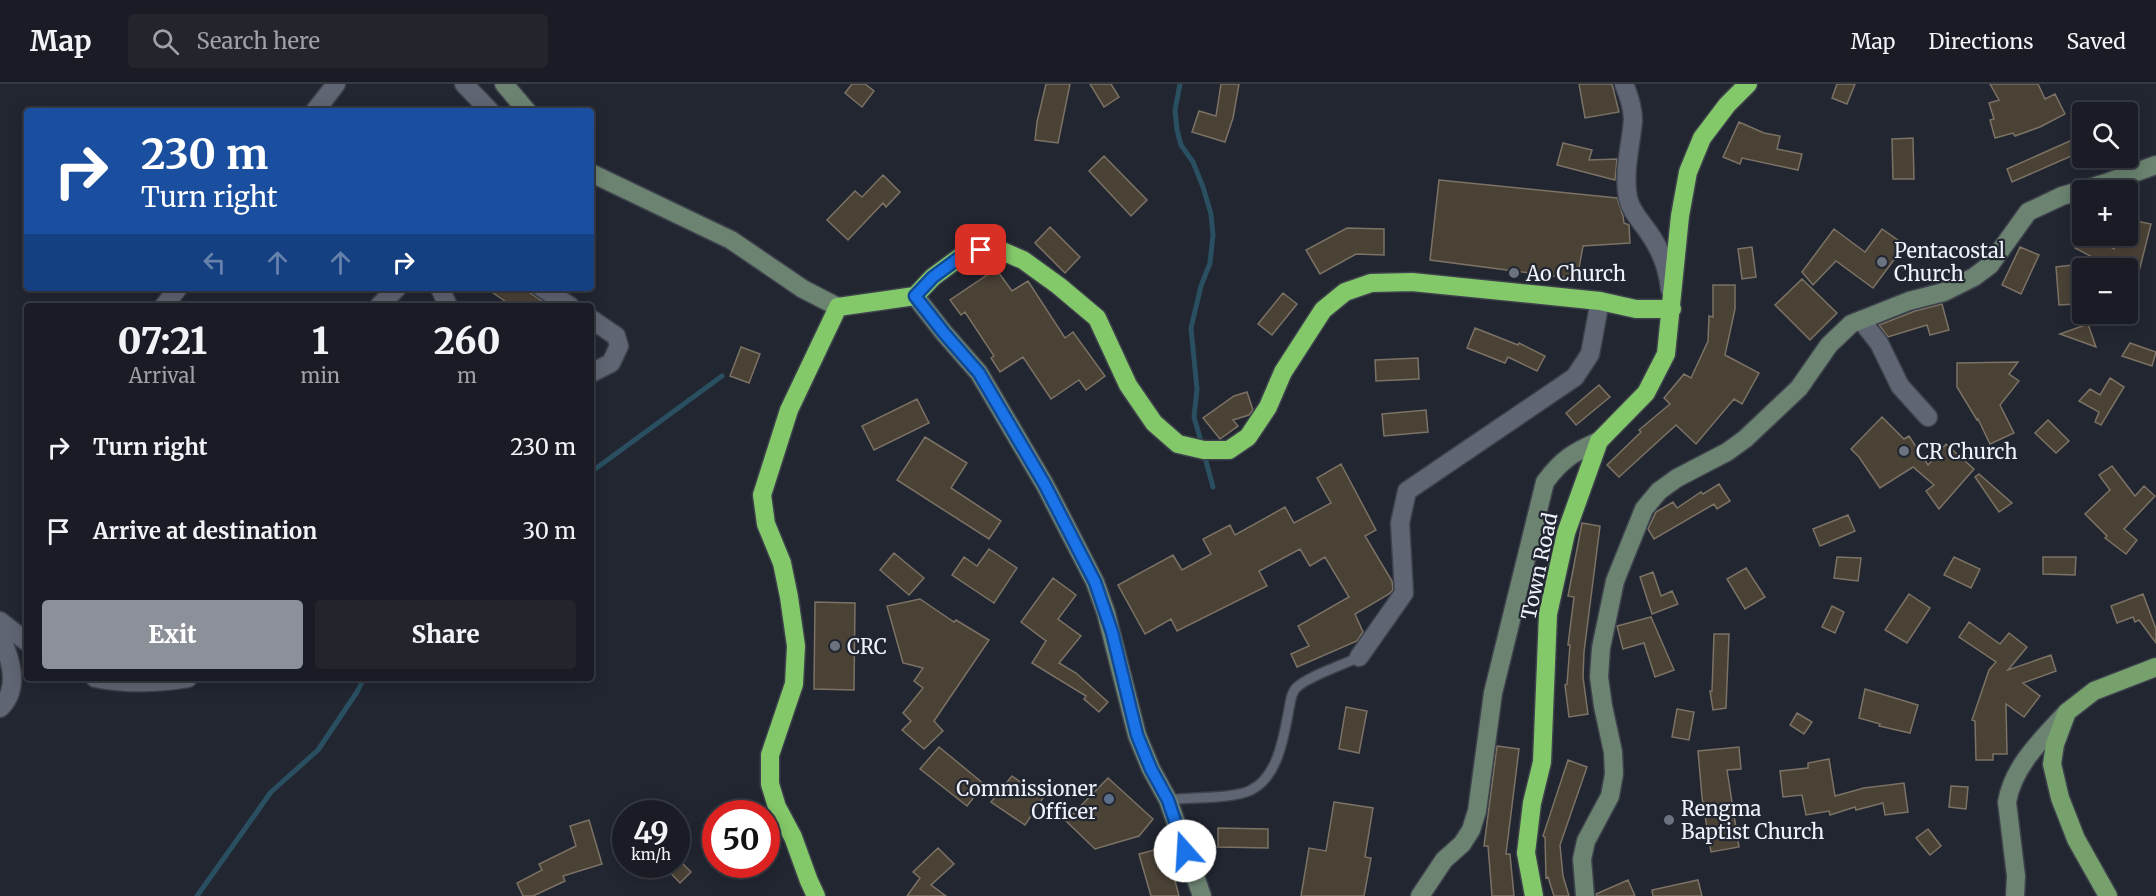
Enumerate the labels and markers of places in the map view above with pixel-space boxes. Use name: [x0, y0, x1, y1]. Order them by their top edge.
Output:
pin: [955, 224, 1006, 275]
place label: Pentacostal Church: [1894, 238, 2005, 286]
marker: Pentacostal Church: [1875, 255, 1889, 269]
place label: Ao Church: [1525, 261, 1626, 286]
marker: Ao Church: [1507, 266, 1521, 280]
place label: CR Church: [1916, 439, 2017, 464]
marker: CR Church: [1897, 444, 1911, 458]
place label: CRC: [847, 634, 887, 659]
marker: CRC: [828, 639, 842, 653]
place label: Commissioner Officer: [956, 776, 1097, 824]
marker: Commissioner Officer: [1102, 792, 1116, 806]
place label: Rengma Baptist Church: [1681, 796, 1824, 844]
marker: Rengma Baptist Church: [1662, 813, 1676, 827]

